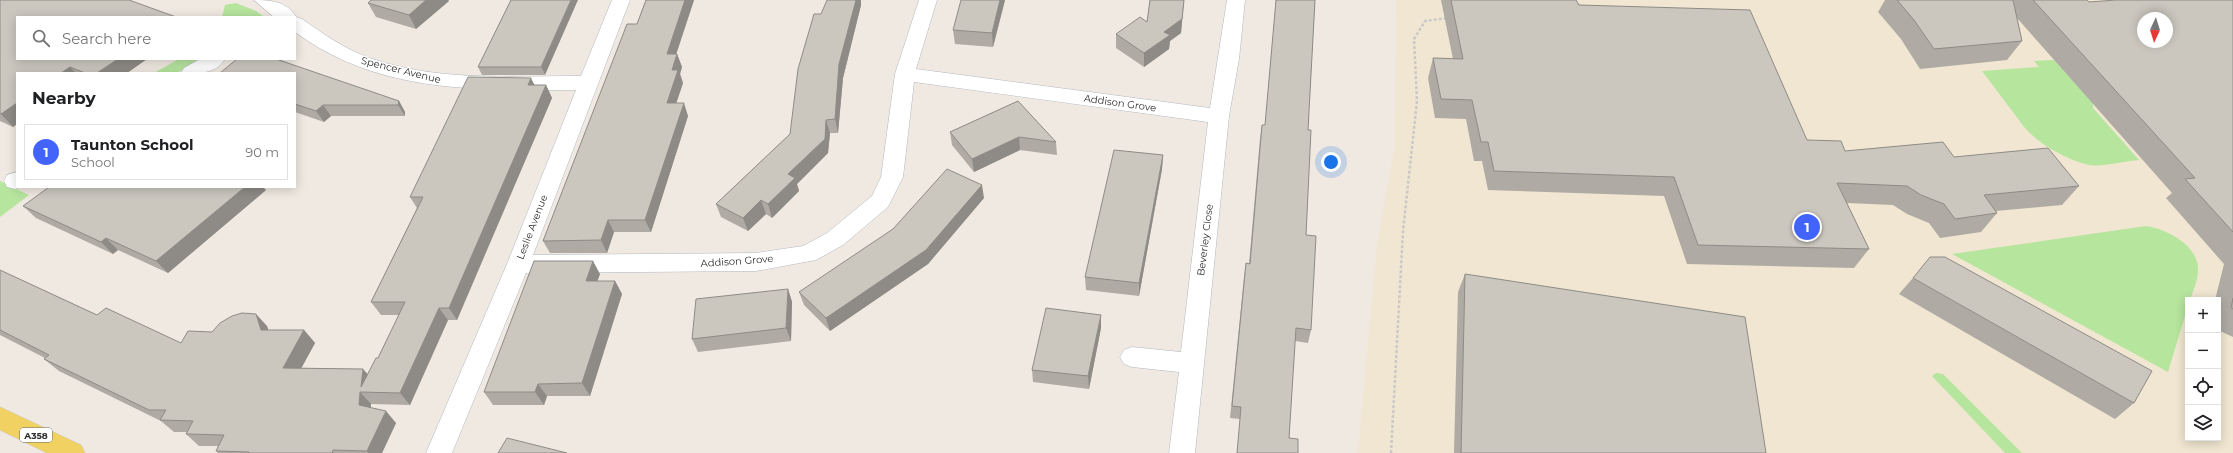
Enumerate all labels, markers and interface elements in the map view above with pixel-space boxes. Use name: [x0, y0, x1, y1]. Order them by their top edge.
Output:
north arrow: [2137, 12, 2173, 48]
search box: [16, 16, 296, 60]
icon: search: [30, 27, 52, 49]
text: Search here: [62, 29, 151, 48]
street label: Spencer Avenue: [360, 54, 442, 86]
text: Nearby: [32, 88, 96, 108]
street label: Addison Grove: [1083, 91, 1157, 115]
text: Taunton School: [71, 135, 193, 154]
text: 1: [43, 144, 49, 160]
text: 90 m: [245, 144, 279, 160]
your location: [1321, 152, 1341, 172]
text: School: [71, 154, 115, 170]
street label: Leslie Avenue: [514, 193, 550, 261]
street label: Beverley Close: [1194, 203, 1216, 277]
pin: 1: [1794, 212, 1820, 242]
street label: Addison Grove: [700, 252, 774, 270]
map controls: [2185, 297, 2221, 441]
button: +: [2185, 297, 2221, 333]
button: −: [2185, 333, 2221, 369]
button: locate: [2185, 369, 2221, 405]
button: layers: [2185, 405, 2221, 441]
road number: A358: [20, 428, 52, 442]

